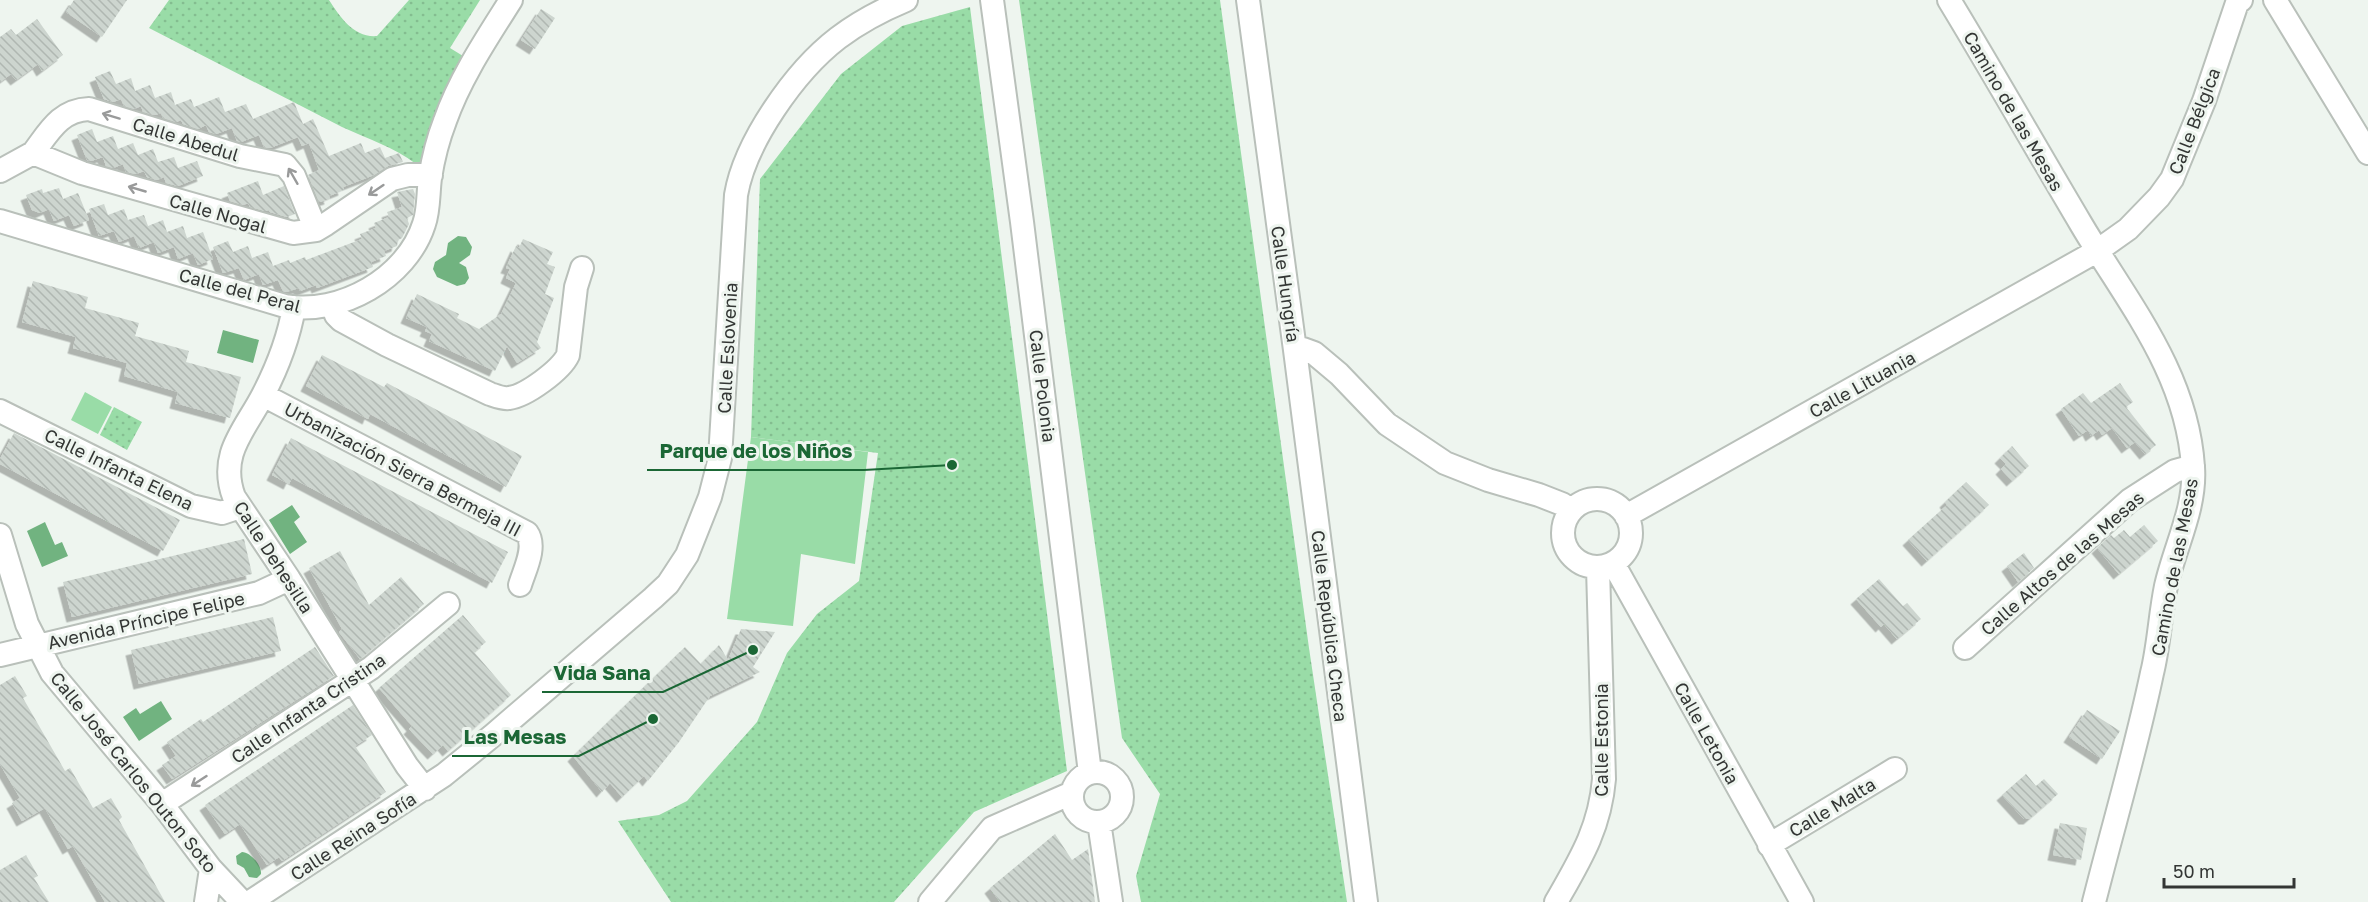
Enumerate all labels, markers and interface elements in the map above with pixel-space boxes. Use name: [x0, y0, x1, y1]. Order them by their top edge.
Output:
street label: Camino de las Mesas: [1959, 27, 2069, 195]
street label: Calle Bélgica: [2164, 64, 2224, 178]
one-way arrow: [102, 110, 121, 121]
street label: Calle Abedul: [130, 112, 242, 166]
one-way arrow: [287, 168, 299, 185]
one-way arrow: [128, 183, 147, 194]
one-way arrow: [368, 184, 385, 196]
street label: Calle Nogal: [167, 189, 269, 237]
street label: Calle Hungría: [1267, 224, 1305, 344]
street label: Calle del Peral: [177, 263, 304, 317]
street label: Calle Eslovenia: [713, 282, 741, 414]
street label: Calle Polonia: [1025, 328, 1061, 444]
street label: Calle Lituania: [1805, 346, 1919, 422]
street label: Urbanización Sierra Bermeja III: [281, 397, 525, 541]
street label: Calle Infanta Elena: [41, 423, 197, 515]
callout: Parque de los Niños: [647, 432, 864, 470]
text: Parque de los Niños: [659, 438, 853, 462]
street label: Camino de las Mesas: [2146, 476, 2202, 658]
street label: Calle Altos de las Mesas: [1976, 486, 2148, 640]
street label: Calle Dehesilla: [230, 497, 318, 617]
street label: Calle República Checa: [1307, 529, 1353, 723]
street label: Avenida Príncipe Felipe: [46, 587, 246, 653]
street label: Calle Infanta Cristina: [227, 648, 389, 768]
callout: Vida Sana: [542, 654, 663, 692]
text: Vida Sana: [553, 660, 651, 684]
street label: Calle José Carlos Outon Soto: [46, 667, 222, 877]
street label: Calle Letonia: [1670, 678, 1744, 788]
street label: Calle Estonia: [1590, 683, 1612, 797]
callout: Las Mesas: [452, 718, 579, 756]
text: Las Mesas: [464, 724, 567, 748]
street label: Calle Malta: [1785, 773, 1879, 841]
one-way arrow: [190, 774, 207, 787]
street label: Calle Reina Sofía: [286, 787, 420, 885]
scale bar: [2164, 851, 2294, 889]
text: 50 m: [2173, 860, 2215, 882]

